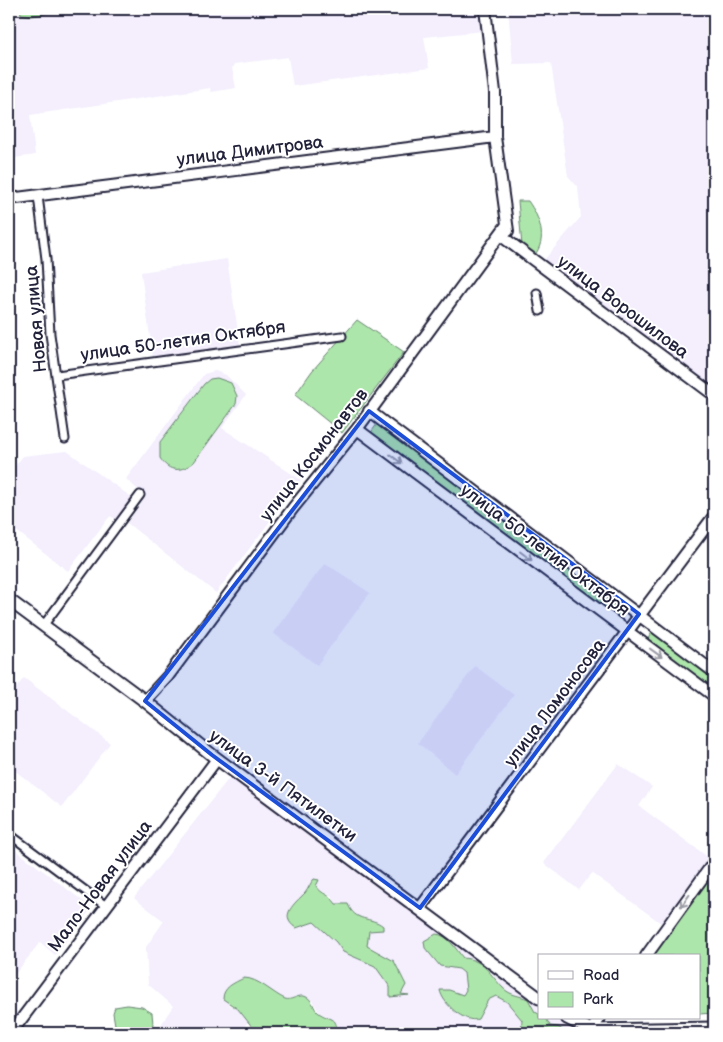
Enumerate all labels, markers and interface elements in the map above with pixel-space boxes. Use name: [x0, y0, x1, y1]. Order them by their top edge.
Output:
street label: улица Димитрова: [176, 132, 325, 170]
street label: улица Ворошилова: [553, 251, 693, 363]
street label: Новая улица: [21, 264, 51, 373]
street label: улица 50-летия Октября: [79, 316, 287, 366]
street label: улица Космонавтов: [256, 384, 373, 526]
one-way arrow: [389, 454, 403, 464]
street label: улица 50-летия Октября: [456, 479, 634, 621]
one-way arrow: [519, 551, 533, 561]
street label: улица Ломоносова: [500, 635, 610, 771]
one-way arrow: [649, 648, 663, 658]
street label: улица 3-й Пятилетки: [205, 725, 361, 847]
street label: Мало-Новая улица: [44, 816, 157, 956]
one-way arrow: [680, 894, 691, 907]
legend: [538, 954, 700, 1020]
text: Road: [583, 966, 619, 985]
text: Park: [583, 990, 614, 1009]

